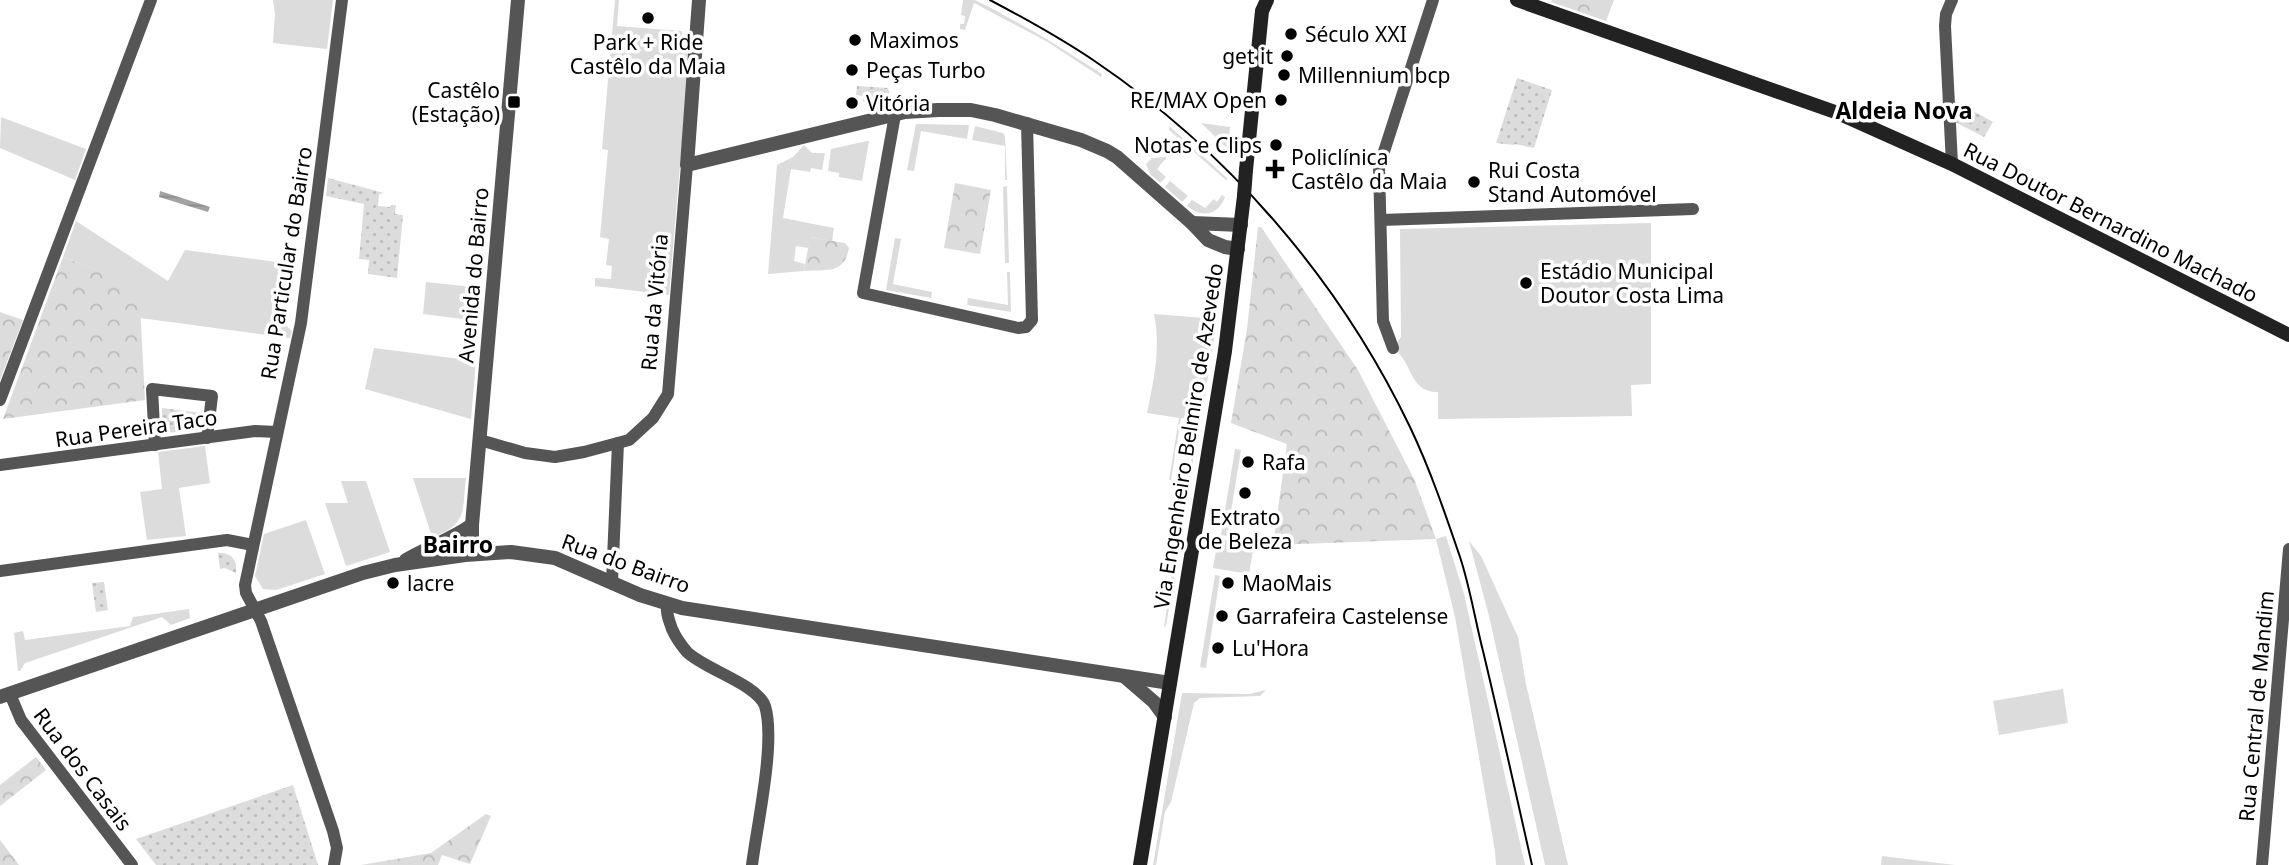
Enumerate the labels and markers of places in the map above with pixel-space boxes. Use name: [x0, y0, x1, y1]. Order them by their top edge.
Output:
marker: Park + Ride Castêlo da Maia: [640, 10, 656, 26]
place label: Século XXI: [1305, 20, 1407, 48]
place label: Maximos: [869, 26, 959, 54]
marker: Século XXI: [1283, 26, 1299, 42]
place label: Park + Ride Castêlo da Maia: [570, 28, 726, 80]
marker: Maximos: [847, 32, 863, 48]
place label: get it: [1222, 42, 1273, 70]
marker: get it: [1279, 48, 1295, 64]
place label: Peças Turbo: [866, 56, 986, 84]
place label: Millennium bcp: [1298, 61, 1451, 89]
marker: Peças Turbo: [844, 62, 860, 78]
marker: Millennium bcp: [1276, 67, 1292, 83]
place label: Castêlo (Estação): [412, 76, 500, 128]
place label: RE/MAX Open: [1130, 86, 1267, 114]
place label: Vitória: [866, 89, 930, 117]
marker: RE/MAX Open: [1273, 92, 1289, 108]
marker: Castêlo (Estação): [506, 94, 522, 110]
marker: Vitória: [844, 95, 860, 111]
place label: Notas e Clips: [1134, 131, 1262, 159]
marker: Notas e Clips: [1268, 137, 1284, 153]
place label: Policlínica Castêlo da Maia: [1291, 143, 1447, 195]
place label: Rui Costa Stand Automóvel: [1488, 156, 1657, 208]
marker: Policlínica Castêlo da Maia: [1265, 159, 1285, 179]
marker: Rui Costa Stand Automóvel: [1466, 174, 1482, 190]
place label: Estádio Municipal Doutor Costa Lima: [1540, 257, 1724, 309]
marker: Estádio Municipal Doutor Costa Lima: [1518, 275, 1534, 291]
place label: Rafa: [1262, 448, 1306, 476]
marker: Rafa: [1240, 454, 1256, 470]
marker: Extrato de Beleza: [1237, 485, 1253, 501]
place label: Extrato de Beleza: [1198, 503, 1292, 555]
place label: lacre: [407, 569, 454, 597]
place label: MaoMais: [1242, 569, 1332, 597]
marker: lacre: [385, 575, 401, 591]
marker: MaoMais: [1220, 575, 1236, 591]
place label: Garrafeira Castelense: [1236, 602, 1448, 630]
marker: Garrafeira Castelense: [1214, 608, 1230, 624]
place label: Lu'Hora: [1232, 634, 1309, 662]
marker: Lu'Hora: [1210, 640, 1226, 656]

